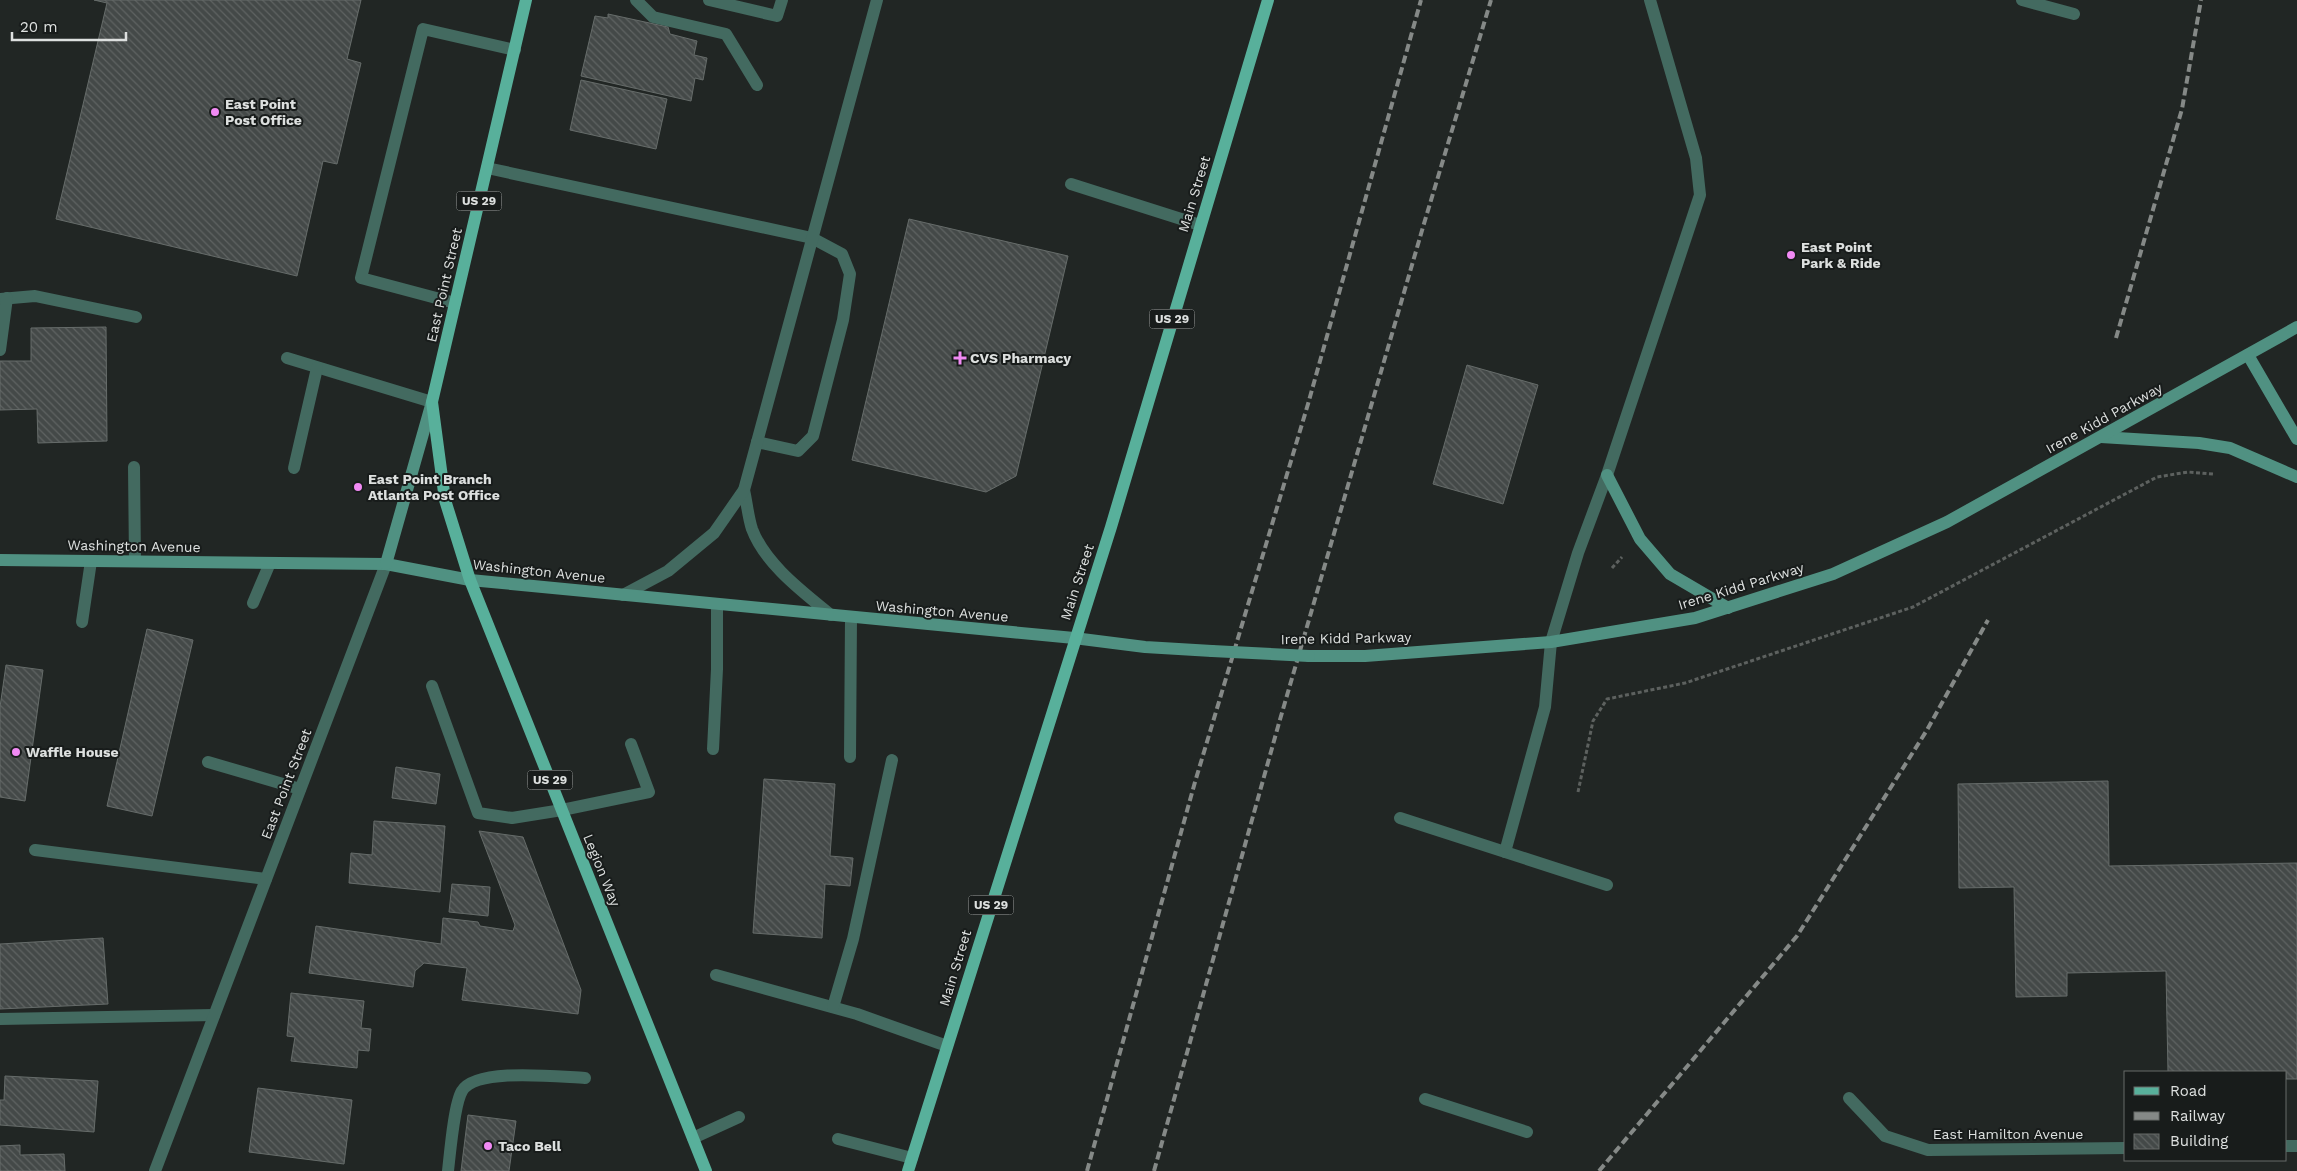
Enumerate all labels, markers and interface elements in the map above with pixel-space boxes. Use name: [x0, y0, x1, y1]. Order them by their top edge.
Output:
scale bar: [12, 10, 126, 42]
text: 20 m: [20, 18, 58, 36]
place label: East Point Post Office: [225, 96, 302, 128]
marker: East Point Post Office: [209, 106, 221, 118]
street label: Main Street: [1175, 154, 1213, 234]
road number: US 29: [456, 192, 502, 210]
street label: East Point Street: [423, 226, 465, 344]
place label: East Point Park & Ride: [1801, 239, 1881, 271]
marker: East Point Park & Ride: [1785, 249, 1797, 261]
road number: US 29: [1150, 310, 1194, 328]
place label: CVS Pharmacy: [970, 350, 1071, 366]
marker: CVS Pharmacy: [954, 352, 966, 364]
street label: Irene Kidd Parkway: [2043, 379, 2166, 457]
place label: East Point Branch Atlanta Post Office: [368, 471, 500, 503]
marker: East Point Branch Atlanta Post Office: [352, 481, 364, 493]
street label: Washington Avenue: [67, 537, 201, 555]
street label: Main Street: [1057, 542, 1097, 622]
street label: Washington Avenue: [472, 556, 606, 586]
street label: Irene Kidd Parkway: [1676, 559, 1807, 613]
street label: Washington Avenue: [875, 597, 1009, 625]
street label: Irene Kidd Parkway: [1280, 629, 1412, 647]
street label: East Point Street: [258, 727, 314, 841]
place label: Waffle House: [26, 744, 119, 760]
marker: Waffle House: [10, 746, 22, 758]
road number: US 29: [528, 770, 572, 790]
street label: Legion Way: [580, 832, 624, 909]
road number: US 29: [968, 896, 1014, 914]
street label: Main Street: [936, 928, 974, 1008]
legend: [2124, 1071, 2287, 1161]
text: Road: [2170, 1082, 2207, 1100]
text: Railway: [2170, 1107, 2225, 1125]
street label: East Hamilton Avenue: [1933, 1126, 2083, 1142]
text: Building: [2170, 1132, 2228, 1150]
place label: Taco Bell: [498, 1138, 562, 1154]
marker: Taco Bell: [482, 1140, 494, 1152]

